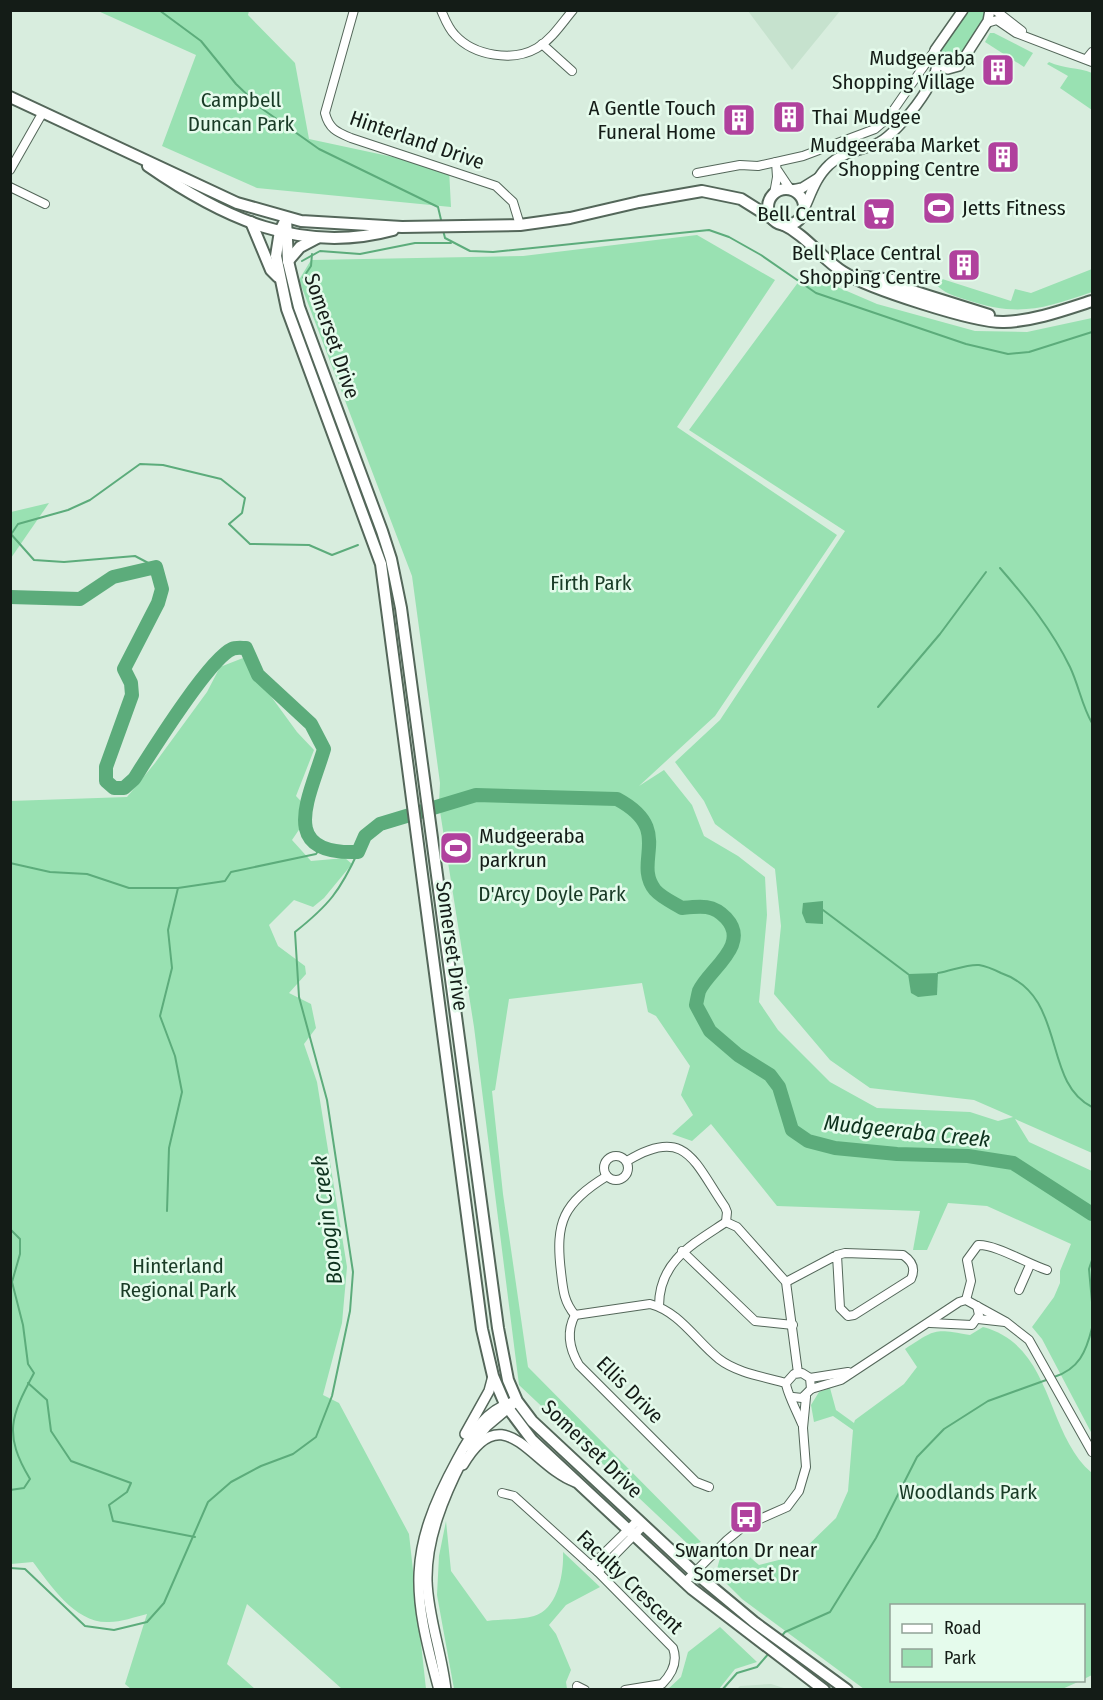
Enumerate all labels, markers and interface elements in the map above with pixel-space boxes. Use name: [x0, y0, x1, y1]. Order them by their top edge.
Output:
place label: Mudgeeraba Shopping Village: [832, 45, 975, 95]
building icon: Mudgeeraba Shopping Village: [980, 52, 1016, 88]
park label: Campbell Duncan Park: [188, 87, 295, 137]
place label: A Gentle Touch Funeral Home: [588, 95, 716, 145]
building icon: Thai Mudgee: [771, 99, 807, 135]
building icon: A Gentle Touch Funeral Home: [721, 102, 757, 138]
place label: Thai Mudgee: [812, 104, 921, 130]
street label: Hinterland Drive: [346, 105, 488, 175]
place label: Mudgeeraba Market Shopping Centre: [810, 132, 980, 182]
building icon: Mudgeeraba Market Shopping Centre: [985, 139, 1021, 175]
sports icon: Jetts Fitness: [921, 190, 957, 226]
place label: Jetts Fitness: [962, 195, 1066, 221]
supermarket icon: Bell Central: [861, 196, 897, 232]
place label: Bell Central: [757, 201, 856, 227]
place label: Bell Place Central Shopping Centre: [792, 240, 941, 290]
building icon: Bell Place Central Shopping Centre: [946, 247, 982, 283]
street label: Somerset Drive: [298, 270, 366, 402]
park label: Firth Park: [550, 570, 632, 596]
place label: Mudgeeraba parkrun: [479, 823, 585, 873]
sports icon: Mudgeeraba parkrun: [438, 830, 474, 866]
street label: Somerset Drive: [430, 880, 474, 1012]
park label: D'Arcy Doyle Park: [478, 881, 626, 907]
water label: Mudgeeraba Creek: [823, 1109, 991, 1153]
water label: Bonogin Creek: [306, 1154, 348, 1286]
park label: Hinterland Regional Park: [120, 1253, 237, 1303]
street label: Ellis Drive: [591, 1351, 669, 1429]
street label: Somerset Drive: [536, 1394, 648, 1504]
park label: Woodlands Park: [899, 1479, 1037, 1505]
bus stop icon: Swanton Dr near Somerset Dr: [728, 1499, 764, 1535]
street label: Faculty Crescent: [571, 1525, 689, 1639]
place label: Swanton Dr near Somerset Dr: [675, 1537, 818, 1587]
legend: [890, 1604, 1085, 1682]
text: Road: [944, 1617, 981, 1639]
text: Park: [944, 1647, 977, 1669]

